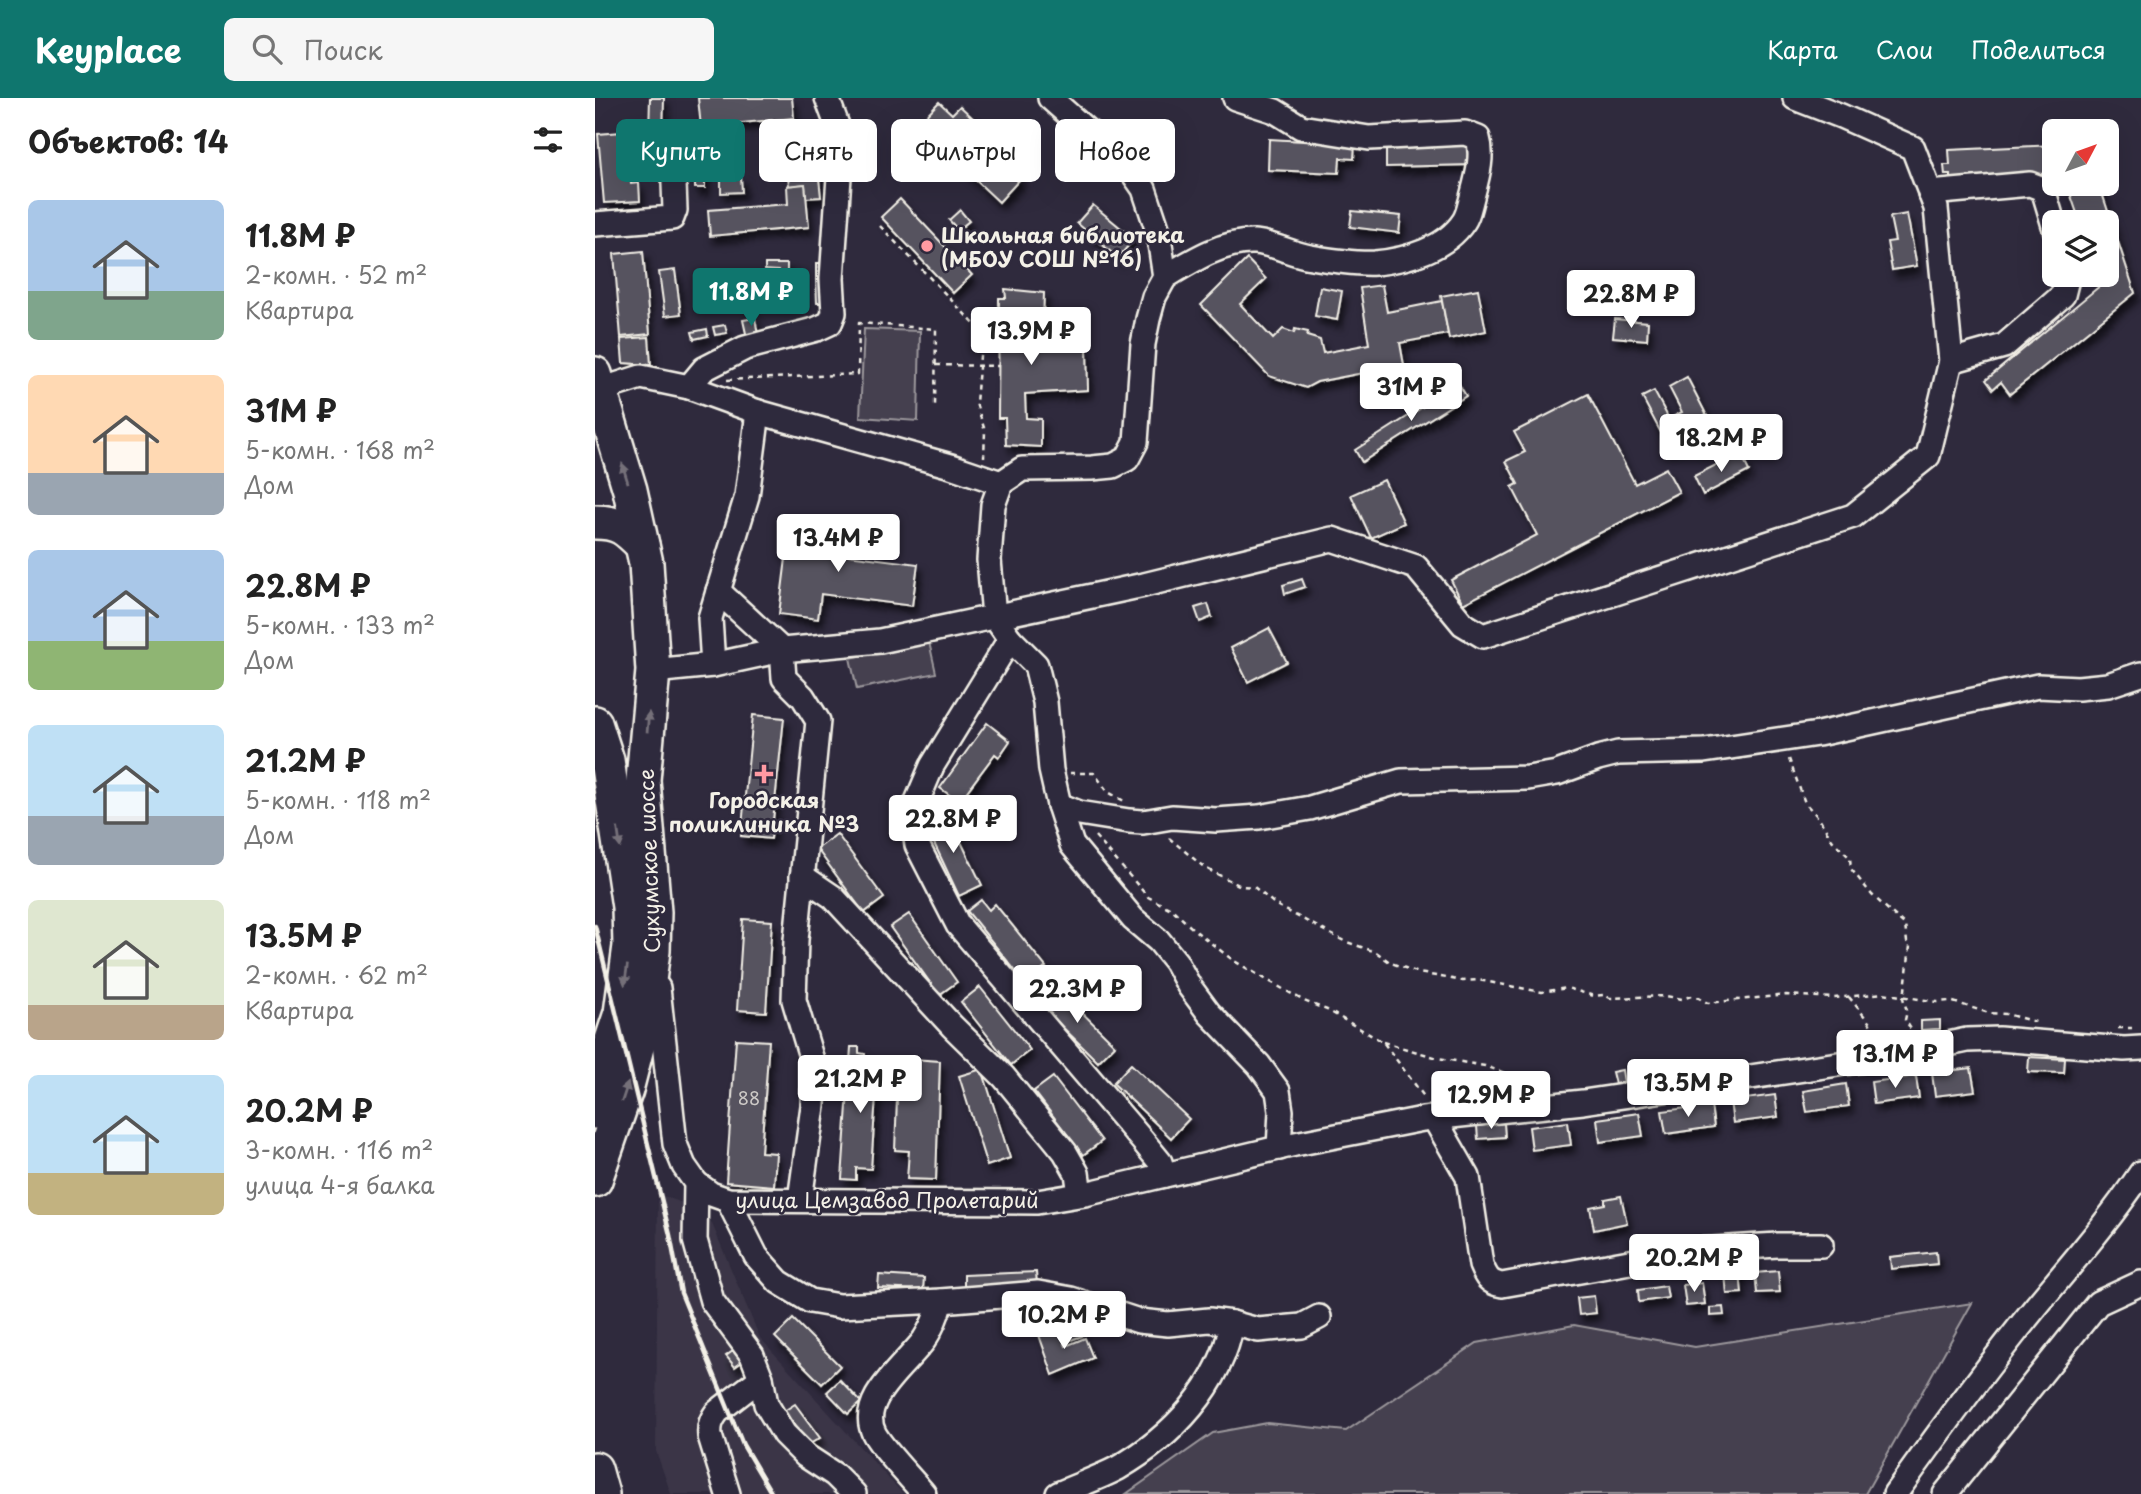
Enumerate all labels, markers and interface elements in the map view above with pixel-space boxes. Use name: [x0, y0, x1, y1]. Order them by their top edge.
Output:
search box: [224, 18, 714, 81]
text: Keyplace: [35, 24, 182, 74]
icon: search: [248, 30, 286, 68]
text: Поиск: [304, 30, 383, 69]
text: Карта: [1767, 31, 1838, 67]
text: Слои: [1876, 31, 1933, 67]
text: Поделиться: [1971, 31, 2106, 67]
text: Объектов: 14: [28, 118, 228, 163]
chip: Купить: [616, 119, 745, 182]
chip: Снять: [759, 119, 877, 182]
chip: Фильтры: [891, 119, 1041, 182]
chip: Новое: [1055, 119, 1175, 182]
north arrow: [2042, 119, 2119, 196]
map controls: [2042, 119, 2119, 287]
icon: filters: [529, 121, 567, 159]
button: layers: [2042, 210, 2119, 287]
text: 11.8M ₽: [245, 212, 355, 257]
place label: Школьная библиотека (МБОУ СОШ №16): [941, 218, 1184, 274]
icon: home: [84, 228, 168, 312]
marker: Школьная библиотека (МБОУ СОШ №16): [919, 238, 935, 254]
text: 2-комн. · 52 m²: [245, 257, 427, 292]
pin: 11.8M ₽: [686, 268, 816, 328]
pin: 22.8M ₽: [1566, 271, 1696, 330]
text: 11.8M ₽: [709, 273, 793, 308]
text: 22.8M ₽: [1583, 275, 1679, 310]
text: Квартира: [245, 292, 353, 327]
pin: 13.9M ₽: [966, 308, 1096, 367]
text: 13.9M ₽: [987, 312, 1075, 347]
pin: 31M ₽: [1362, 364, 1460, 423]
text: 31M ₽: [1376, 368, 1446, 403]
text: 31M ₽: [245, 387, 337, 432]
icon: home: [84, 403, 168, 487]
pin: 18.2M ₽: [1656, 414, 1786, 474]
text: 18.2M ₽: [1676, 419, 1766, 454]
text: 5-комн. · 168 m²: [245, 432, 435, 467]
one-way arrow: [620, 462, 630, 483]
text: Дом: [245, 467, 294, 502]
pin: 13.4M ₽: [773, 514, 903, 574]
text: 13.4M ₽: [793, 519, 883, 554]
text: 22.8M ₽: [245, 562, 371, 607]
icon: home: [84, 578, 168, 662]
text: 5-комн. · 133 m²: [245, 607, 435, 642]
text: Дом: [245, 642, 294, 677]
one-way arrow: [643, 711, 654, 733]
text: 21.2M ₽: [245, 737, 366, 782]
icon: home: [84, 753, 168, 837]
marker: Городская поликлиника №3: [754, 764, 774, 784]
street label: Сухумское шоссе: [629, 768, 667, 954]
text: 5-комн. · 118 m²: [245, 782, 431, 817]
place label: Городская поликлиника №3: [669, 783, 859, 839]
pin: 22.8M ₽: [888, 796, 1018, 855]
text: 22.8M ₽: [905, 800, 1001, 835]
text: Дом: [245, 817, 294, 852]
one-way arrow: [613, 827, 624, 849]
text: 13.5M ₽: [245, 912, 362, 957]
icon: home: [84, 928, 168, 1012]
text: 2-комн. · 62 m²: [245, 957, 428, 992]
one-way arrow: [620, 964, 631, 986]
pin: 22.3M ₽: [1012, 965, 1142, 1025]
text: 22.3M ₽: [1029, 970, 1125, 1005]
text: Квартира: [245, 992, 353, 1027]
pin: 13.1M ₽: [1830, 1030, 1960, 1090]
text: 13.1M ₽: [1852, 1035, 1938, 1070]
pin: 21.2M ₽: [795, 1056, 925, 1115]
text: 21.2M ₽: [814, 1060, 906, 1095]
pin: 13.5M ₽: [1623, 1060, 1753, 1119]
text: 13.5M ₽: [1643, 1064, 1733, 1099]
pin: 12.9M ₽: [1426, 1072, 1556, 1131]
text: 12.9M ₽: [1447, 1076, 1535, 1111]
one-way arrow: [620, 1082, 631, 1103]
house number: 88: [738, 1084, 760, 1111]
text: 20.2M ₽: [245, 1087, 373, 1132]
icon: home: [84, 1103, 168, 1187]
text: 3-комн. · 116 m²: [245, 1132, 433, 1167]
text: улица 4-я балка: [245, 1167, 435, 1202]
street label: улица Цемзавод Пролетарий: [735, 1183, 1039, 1215]
pin: 20.2M ₽: [1629, 1234, 1759, 1294]
text: 20.2M ₽: [1645, 1239, 1743, 1274]
pin: 10.2M ₽: [999, 1292, 1129, 1351]
text: 10.2M ₽: [1018, 1296, 1110, 1331]

